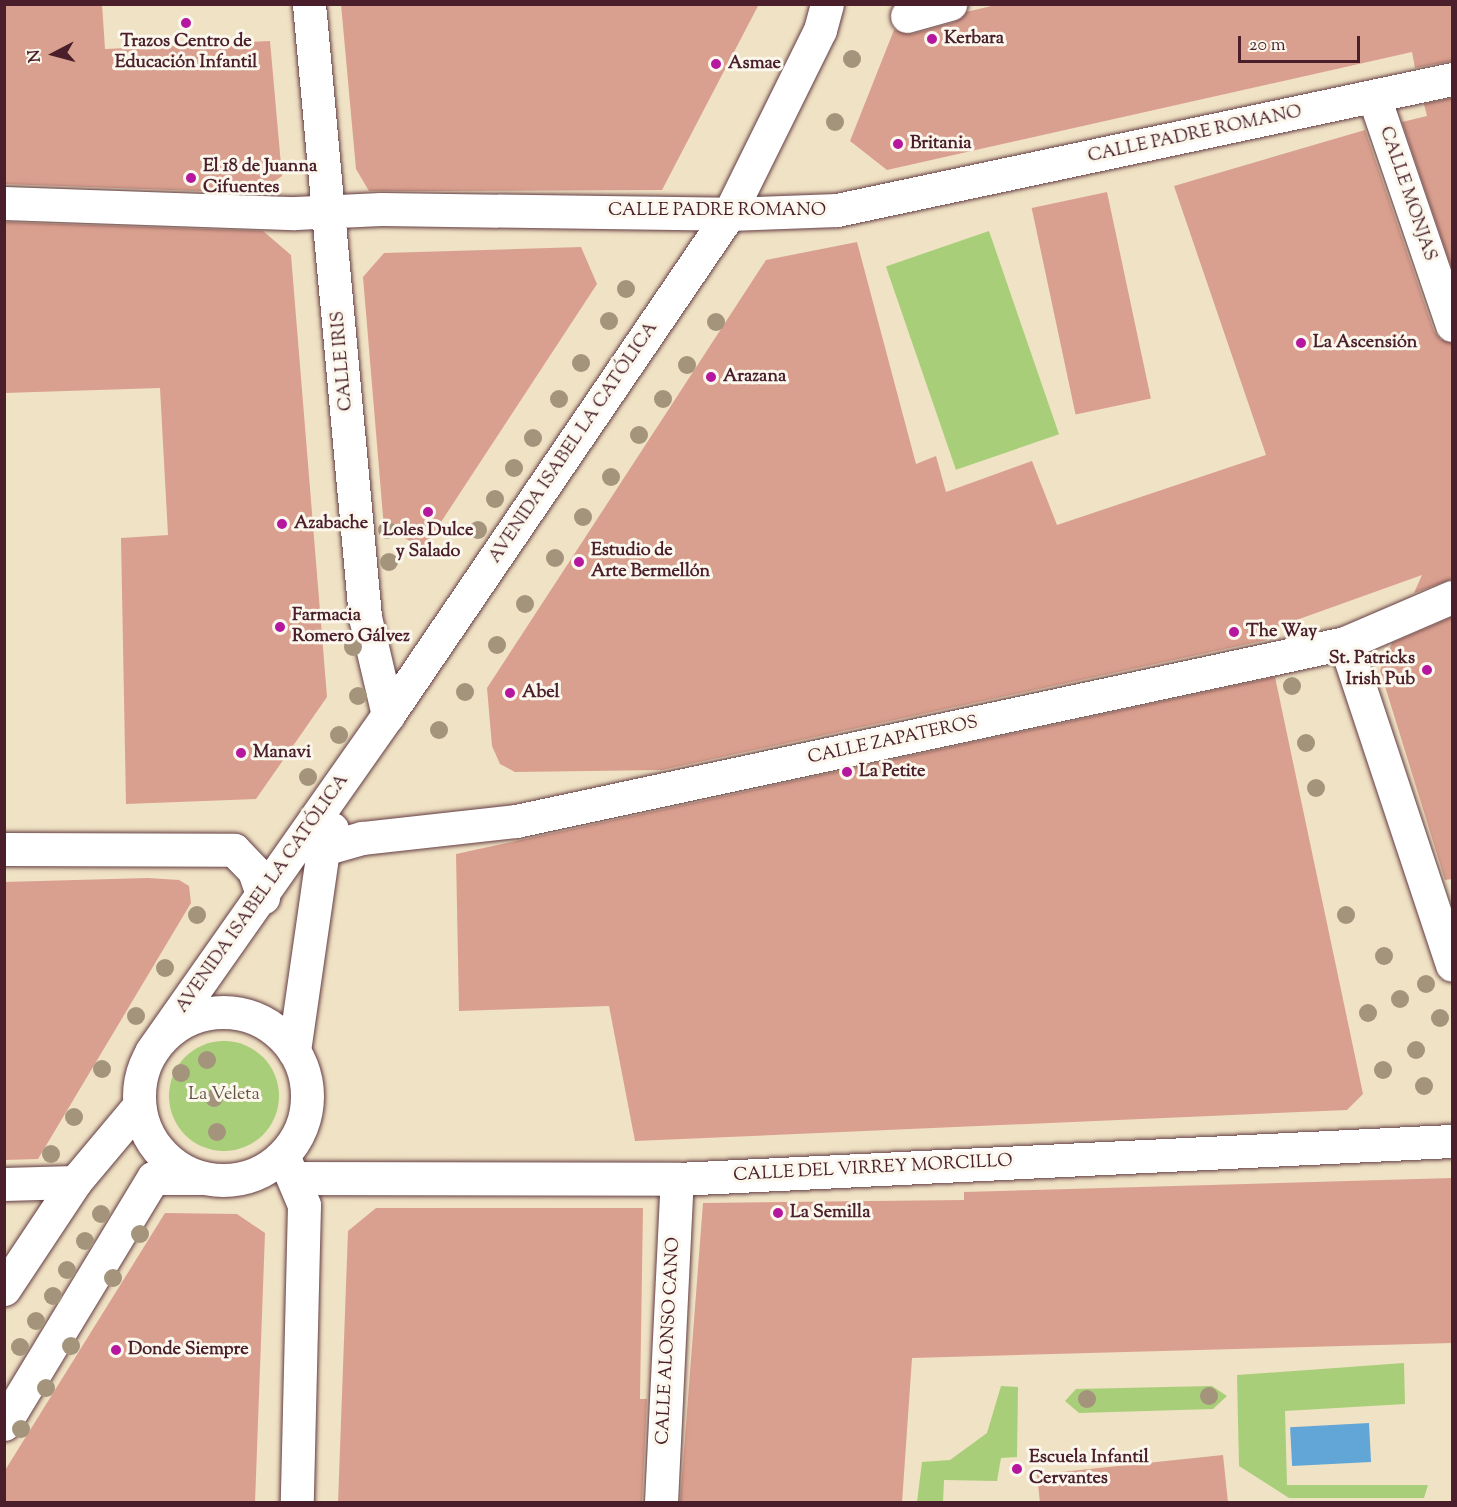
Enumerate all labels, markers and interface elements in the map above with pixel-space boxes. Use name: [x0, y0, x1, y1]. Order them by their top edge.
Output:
marker: Trazos Centro de Educación Infantil: [179, 16, 193, 30]
north arrow: [24, 24, 84, 84]
scale bar: [1241, 24, 1362, 62]
place label: Kerbara: [944, 28, 1004, 50]
place label: Trazos Centro de Educación Infantil: [115, 32, 257, 74]
marker: Kerbara: [925, 32, 939, 46]
text: 20 m: [1249, 33, 1286, 59]
text: N: [23, 48, 48, 63]
place label: Asmae: [728, 53, 781, 75]
marker: Asmae: [709, 57, 723, 71]
street label: CALLE PADRE ROMANO: [1086, 102, 1304, 168]
street label: CALLE MONJAS: [1374, 124, 1440, 264]
place label: Britania: [910, 133, 972, 155]
marker: Britania: [891, 137, 905, 151]
place label: El 18 de Juanna Cifuentes: [203, 157, 317, 200]
marker: El 18 de Juanna Cifuentes: [184, 171, 198, 185]
street label: CALLE PADRE ROMANO: [608, 200, 826, 222]
street label: CALLE IRIS: [328, 310, 358, 412]
street label: AVENIDA ISABEL LA CATÓLICA: [485, 318, 663, 568]
place label: La Ascensión: [1313, 332, 1417, 354]
marker: La Ascensión: [1294, 336, 1308, 350]
place label: Arazana: [723, 366, 786, 388]
marker: Arazana: [704, 370, 718, 384]
marker: Loles Dulce y Salado: [421, 505, 435, 519]
place label: Azabache: [294, 513, 368, 535]
marker: Azabache: [275, 517, 289, 531]
place label: Loles Dulce y Salado: [383, 521, 473, 564]
place label: Estudio de Arte Bermellón: [591, 541, 710, 584]
marker: Estudio de Arte Bermellón: [572, 555, 586, 569]
place label: Farmacia Romero Gálvez: [292, 606, 410, 648]
marker: Farmacia Romero Gálvez: [273, 620, 287, 634]
place label: The Way: [1246, 621, 1317, 643]
marker: The Way: [1227, 625, 1241, 639]
place label: St. Patricks Irish Pub: [1329, 649, 1415, 692]
marker: St. Patricks Irish Pub: [1420, 663, 1434, 677]
place label: Abel: [522, 682, 560, 704]
marker: Abel: [503, 686, 517, 700]
street label: CALLE ZAPATEROS: [806, 712, 980, 770]
place label: Manavi: [253, 742, 311, 764]
marker: Manavi: [234, 746, 248, 760]
place label: La Petite: [859, 761, 925, 783]
marker: La Petite: [840, 765, 854, 779]
street label: AVENIDA ISABEL LA CATÓLICA: [172, 771, 354, 1017]
park label: La Veleta: [188, 1084, 260, 1106]
street label: CALLE DEL VIRREY MORCILLO: [733, 1151, 1013, 1187]
place label: La Semilla: [790, 1202, 870, 1224]
marker: La Semilla: [771, 1206, 785, 1220]
street label: CALLE ALONSO CANO: [653, 1237, 685, 1445]
place label: Donde Siempre: [128, 1339, 249, 1361]
marker: Donde Siempre: [109, 1343, 123, 1357]
place label: Escuela Infantil Cervantes: [1029, 1448, 1149, 1490]
marker: Escuela Infantil Cervantes: [1010, 1462, 1024, 1476]

